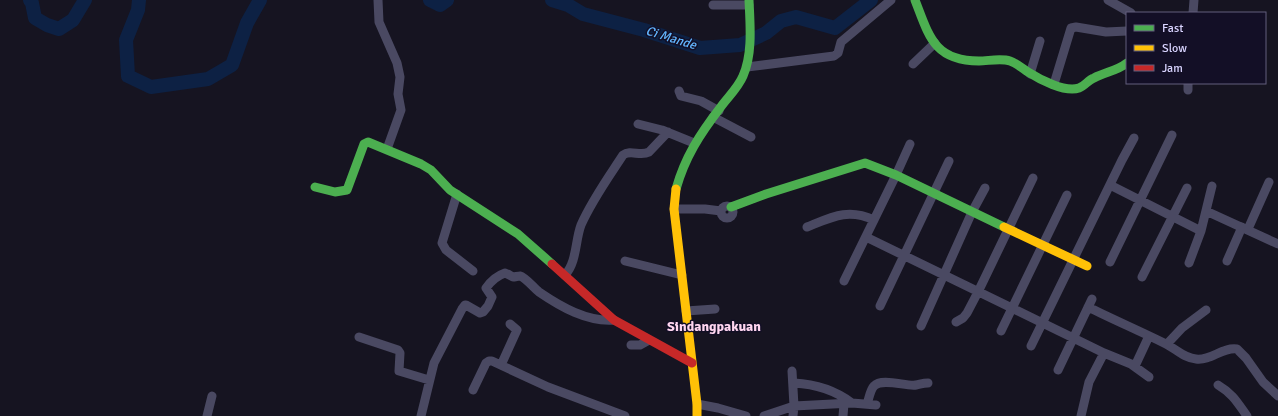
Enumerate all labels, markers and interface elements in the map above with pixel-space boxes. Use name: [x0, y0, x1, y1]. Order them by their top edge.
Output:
legend: [1126, 12, 1266, 84]
text: Fast: [1162, 21, 1183, 36]
water label: Ci Mande: [644, 23, 700, 54]
text: Slow: [1162, 41, 1187, 56]
text: Jam: [1162, 61, 1183, 76]
district label: Sindangpakuan: [667, 318, 761, 335]

